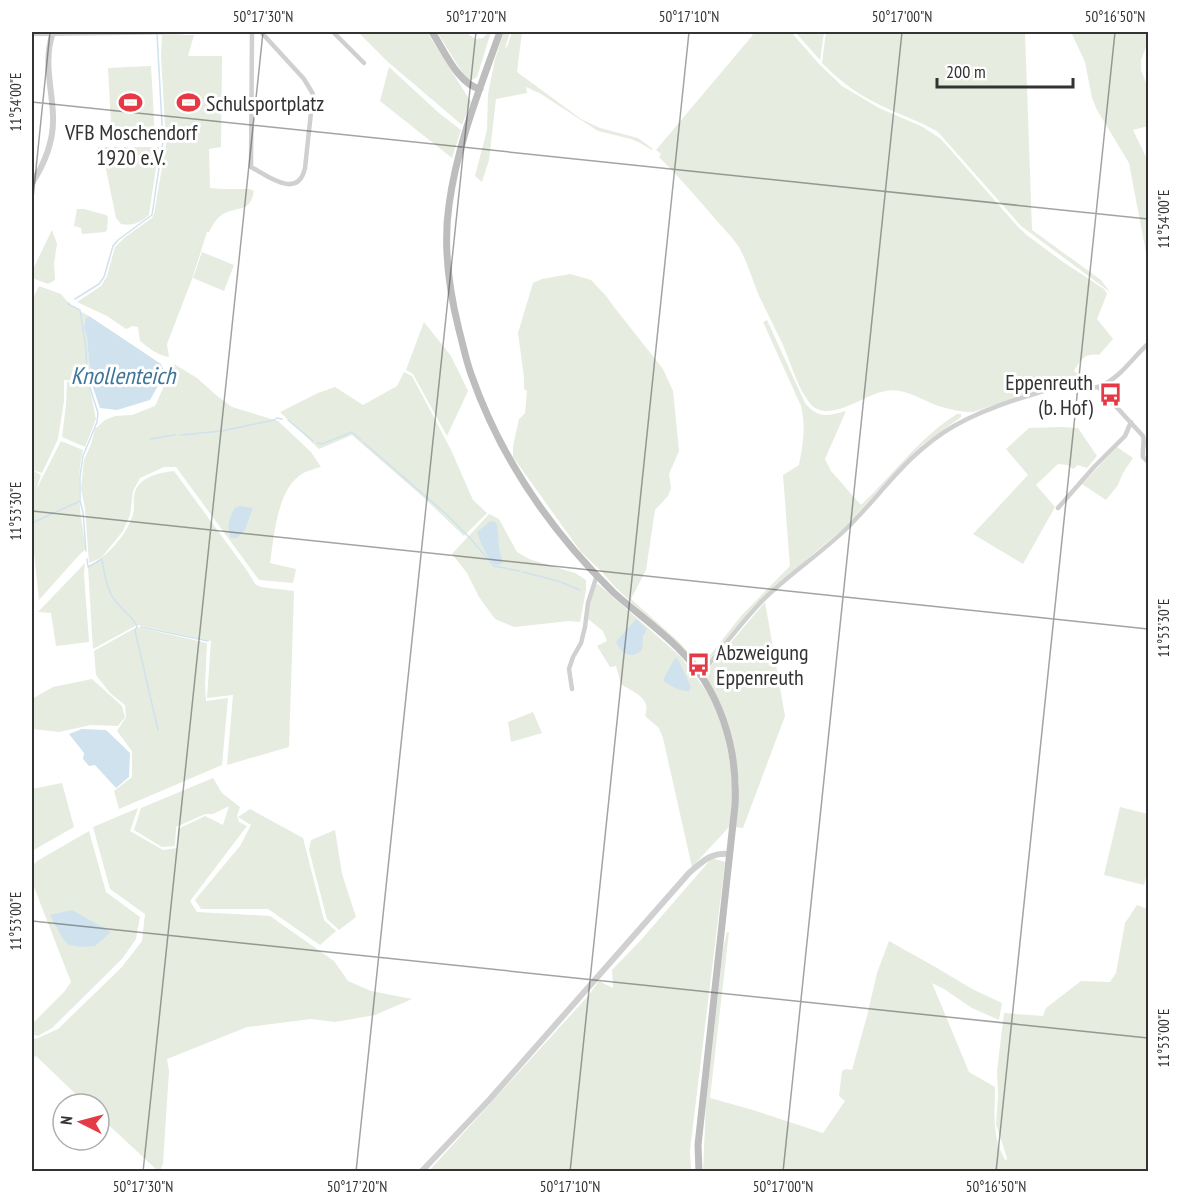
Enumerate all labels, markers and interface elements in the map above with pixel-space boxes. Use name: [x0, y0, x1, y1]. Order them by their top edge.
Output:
text: 50°17'30"N: [233, 7, 293, 26]
text: 50°17'20"N: [446, 7, 506, 26]
text: 50°17'10"N: [659, 7, 719, 26]
text: 50°17'00"N: [872, 7, 932, 26]
text: 50°16'50"N: [1085, 7, 1145, 26]
scale bar: [937, 51, 1074, 89]
text: 200 m: [946, 60, 986, 83]
text: 11°54'00"E: [6, 72, 25, 132]
place label: Schulsportplatz: [206, 89, 324, 117]
sports icon: VFB Moschendorf 1920 e.V.: [118, 90, 144, 116]
sports icon: Schulsportplatz: [175, 90, 201, 116]
place label: VFB Moschendorf 1920 e.V.: [64, 118, 198, 171]
text: 11°54'00"E: [1154, 189, 1173, 249]
water label: Knollenteich: [71, 360, 177, 391]
place label: Eppenreuth (b. Hof): [1005, 368, 1094, 421]
bus stop icon: Eppenreuth (b. Hof): [1098, 382, 1124, 408]
text: 11°53'30"E: [6, 481, 25, 541]
text: 11°53'30"E: [1154, 598, 1173, 658]
place label: Abzweigung Eppenreuth: [716, 638, 808, 691]
bus stop icon: Abzweigung Eppenreuth: [685, 652, 711, 678]
text: 11°53'00"E: [6, 891, 25, 951]
text: 11°53'00"E: [1154, 1008, 1173, 1068]
north arrow: [51, 1092, 111, 1152]
text: N: [56, 1115, 76, 1126]
text: 50°17'30"N: [113, 1177, 173, 1196]
text: 50°17'20"N: [327, 1177, 387, 1196]
text: 50°17'10"N: [540, 1177, 600, 1196]
text: 50°17'00"N: [753, 1177, 813, 1196]
text: 50°16'50"N: [966, 1177, 1026, 1196]

